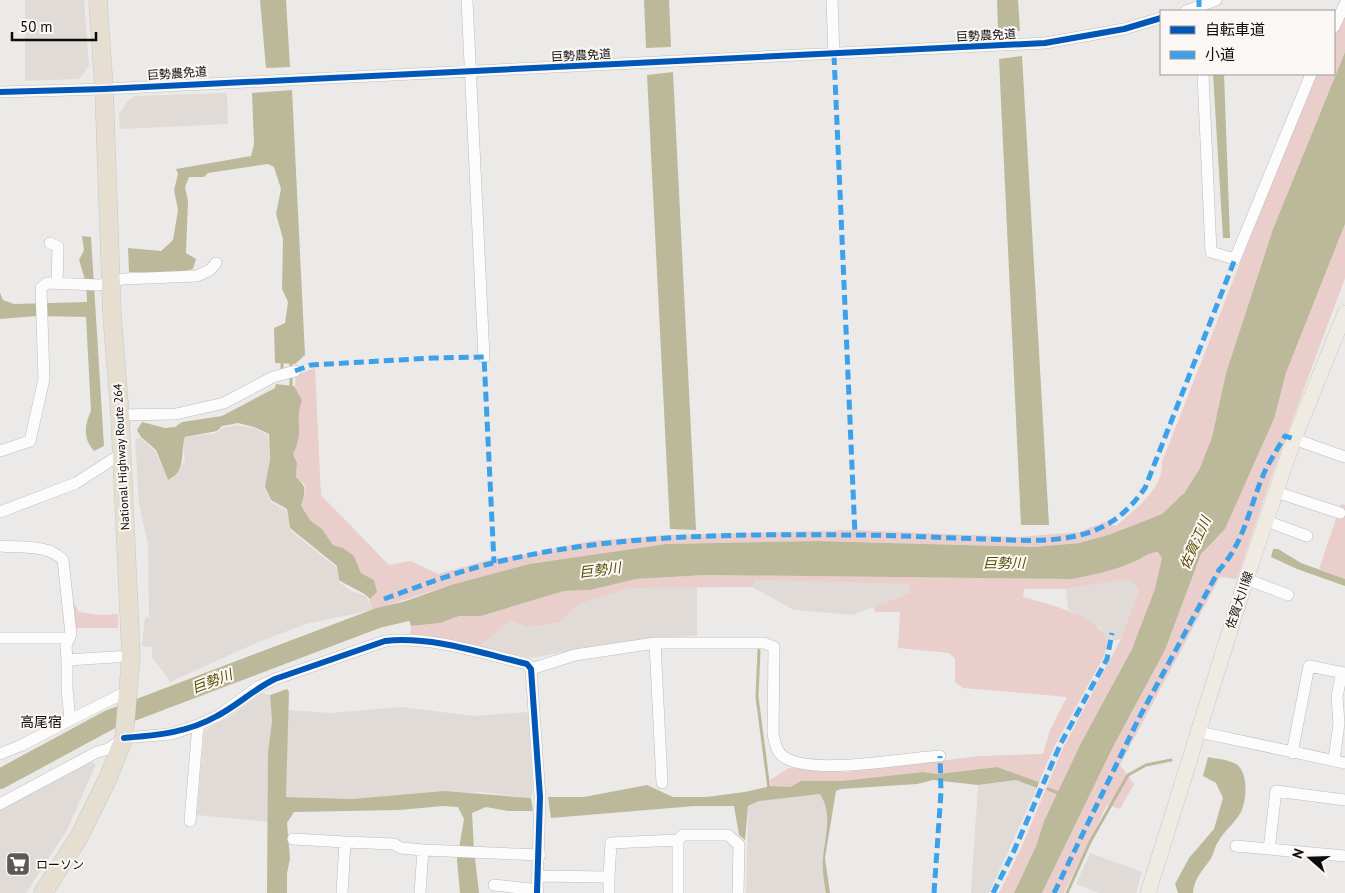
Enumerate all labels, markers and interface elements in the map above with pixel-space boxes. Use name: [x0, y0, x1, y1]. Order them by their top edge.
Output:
scale bar: [12, 10, 96, 42]
legend: [1160, 10, 1335, 75]
text: 50 m: [20, 17, 53, 36]
text: 自転車道: [1205, 20, 1265, 39]
street label: 巨勢農免道: [956, 26, 1016, 44]
text: 小道: [1205, 45, 1235, 64]
street label: 巨勢農免道: [551, 46, 611, 64]
street label: 巨勢農免道: [147, 63, 207, 83]
street label: National Highway Route 264: [110, 383, 132, 531]
water label: 佐賀江川: [1175, 512, 1215, 572]
water label: 巨勢川: [983, 554, 1027, 572]
water label: 巨勢川: [578, 558, 624, 581]
street label: 佐賀大川線: [1222, 569, 1256, 631]
water label: 巨勢川: [189, 664, 237, 697]
district label: 高尾宿: [20, 713, 62, 731]
north arrow: [1285, 833, 1335, 883]
text: N: [1288, 846, 1308, 861]
supermarket icon: ローソン: [5, 851, 31, 877]
place label: ローソン: [36, 857, 84, 872]

